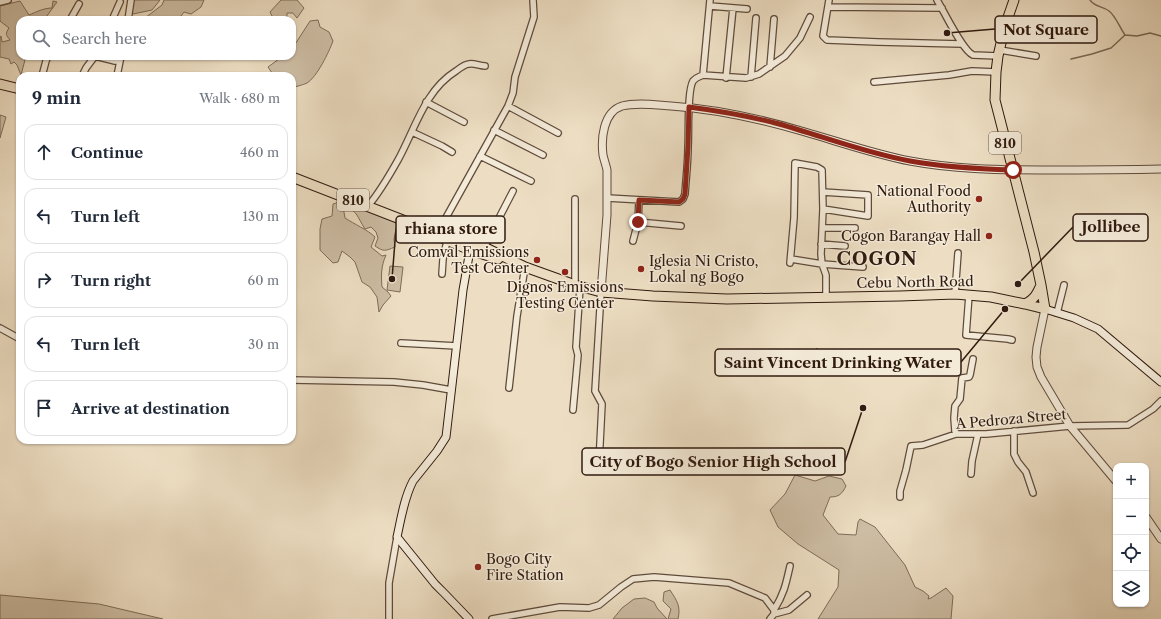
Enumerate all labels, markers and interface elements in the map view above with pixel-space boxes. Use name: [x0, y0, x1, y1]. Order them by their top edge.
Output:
search box: [16, 16, 296, 60]
callout: Not Square: [995, 16, 1097, 43]
text: Not Square: [1003, 20, 1089, 39]
icon: search: [30, 27, 52, 49]
text: Search here: [62, 29, 147, 48]
text: 9 min: [32, 88, 81, 108]
text: Walk · 680 m: [199, 90, 280, 106]
road number: 810: [989, 132, 1021, 154]
icon: ahead: [33, 141, 55, 163]
text: Continue: [71, 143, 143, 162]
text: 460 m: [240, 144, 279, 160]
route start: [1004, 161, 1022, 179]
place label: National Food Authority: [876, 182, 971, 216]
road number: 810: [337, 189, 369, 211]
marker: National Food Authority: [974, 194, 984, 204]
icon: left: [33, 205, 55, 227]
text: Turn left: [71, 207, 140, 226]
text: 130 m: [243, 208, 279, 224]
route end: [629, 213, 647, 231]
callout: Jollibee: [1073, 214, 1148, 241]
callout: rhiana store: [396, 216, 505, 243]
text: Jollibee: [1079, 217, 1140, 236]
text: rhiana store: [405, 219, 497, 238]
place label: Cogon Barangay Hall: [841, 227, 981, 245]
marker: Cogon Barangay Hall: [984, 231, 994, 241]
place label: Comval Emissions Test Center: [408, 243, 529, 277]
district label: COGON: [836, 248, 918, 270]
place label: Iglesia Ni Cristo, Lokal ng Bogo: [649, 252, 758, 286]
marker: Comval Emissions Test Center: [532, 255, 542, 265]
marker: Iglesia Ni Cristo, Lokal ng Bogo: [636, 264, 646, 274]
marker: Dignos Emissions Testing Center: [560, 267, 570, 277]
icon: right: [33, 269, 55, 291]
text: Turn right: [71, 271, 151, 290]
text: 60 m: [248, 272, 279, 288]
street label: Cebu North Road: [856, 272, 974, 292]
place label: Dignos Emissions Testing Center: [506, 278, 624, 312]
icon: left: [33, 333, 55, 355]
text: Turn left: [71, 335, 140, 354]
text: 30 m: [248, 336, 279, 352]
callout: Saint Vincent Drinking Water: [715, 349, 961, 376]
text: Saint Vincent Drinking Water: [724, 353, 953, 372]
icon: arrive: [33, 397, 55, 419]
text: Arrive at destination: [71, 399, 230, 418]
street label: A Pedroza Street: [954, 405, 1067, 433]
callout: City of Bogo Senior High School: [582, 448, 845, 475]
text: City of Bogo Senior High School: [590, 452, 836, 471]
map controls: [1113, 463, 1149, 607]
button: +: [1113, 463, 1149, 499]
button: −: [1113, 499, 1149, 535]
button: locate: [1113, 535, 1149, 571]
place label: Bogo City Fire Station: [486, 550, 564, 584]
marker: Bogo City Fire Station: [473, 562, 483, 572]
button: layers: [1113, 571, 1149, 607]

